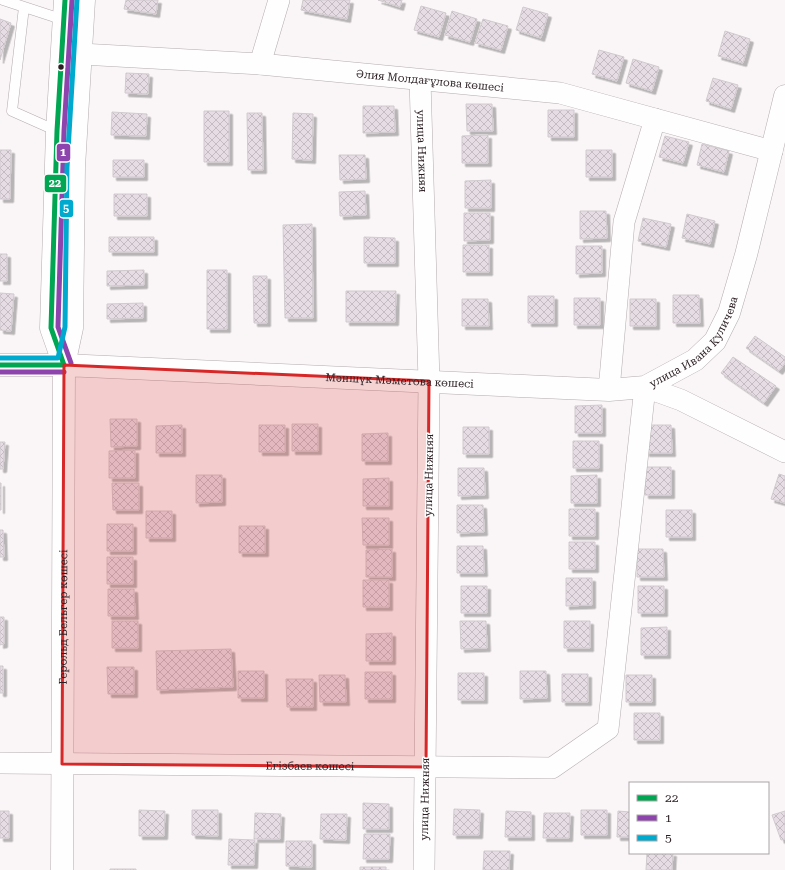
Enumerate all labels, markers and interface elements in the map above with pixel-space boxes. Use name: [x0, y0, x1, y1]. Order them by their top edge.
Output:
unlabelled marker: [56, 62, 66, 72]
street label: Әлия Молдағұлова көшесі: [355, 67, 505, 94]
street label: улица Нижняя: [414, 109, 430, 193]
line badge: 1: [56, 143, 71, 162]
text: 1: [60, 146, 66, 159]
line badge: 22: [44, 174, 67, 193]
text: 22: [49, 177, 61, 190]
line badge: 5: [59, 199, 74, 218]
text: 5: [63, 202, 69, 215]
street label: улица Ивана Куличева: [647, 295, 740, 390]
street label: Мәншүк Мәметова көшесі: [325, 371, 475, 390]
street label: улица Нижняя: [422, 434, 436, 516]
street label: Герольд Бельгер көшесі: [56, 549, 70, 685]
street label: улица Нижняя: [418, 758, 432, 840]
street label: Егізбаев көшесі: [266, 759, 355, 773]
legend: [629, 782, 769, 854]
text: 22: [665, 791, 679, 805]
text: 1: [665, 811, 672, 825]
text: 5: [665, 831, 672, 845]

